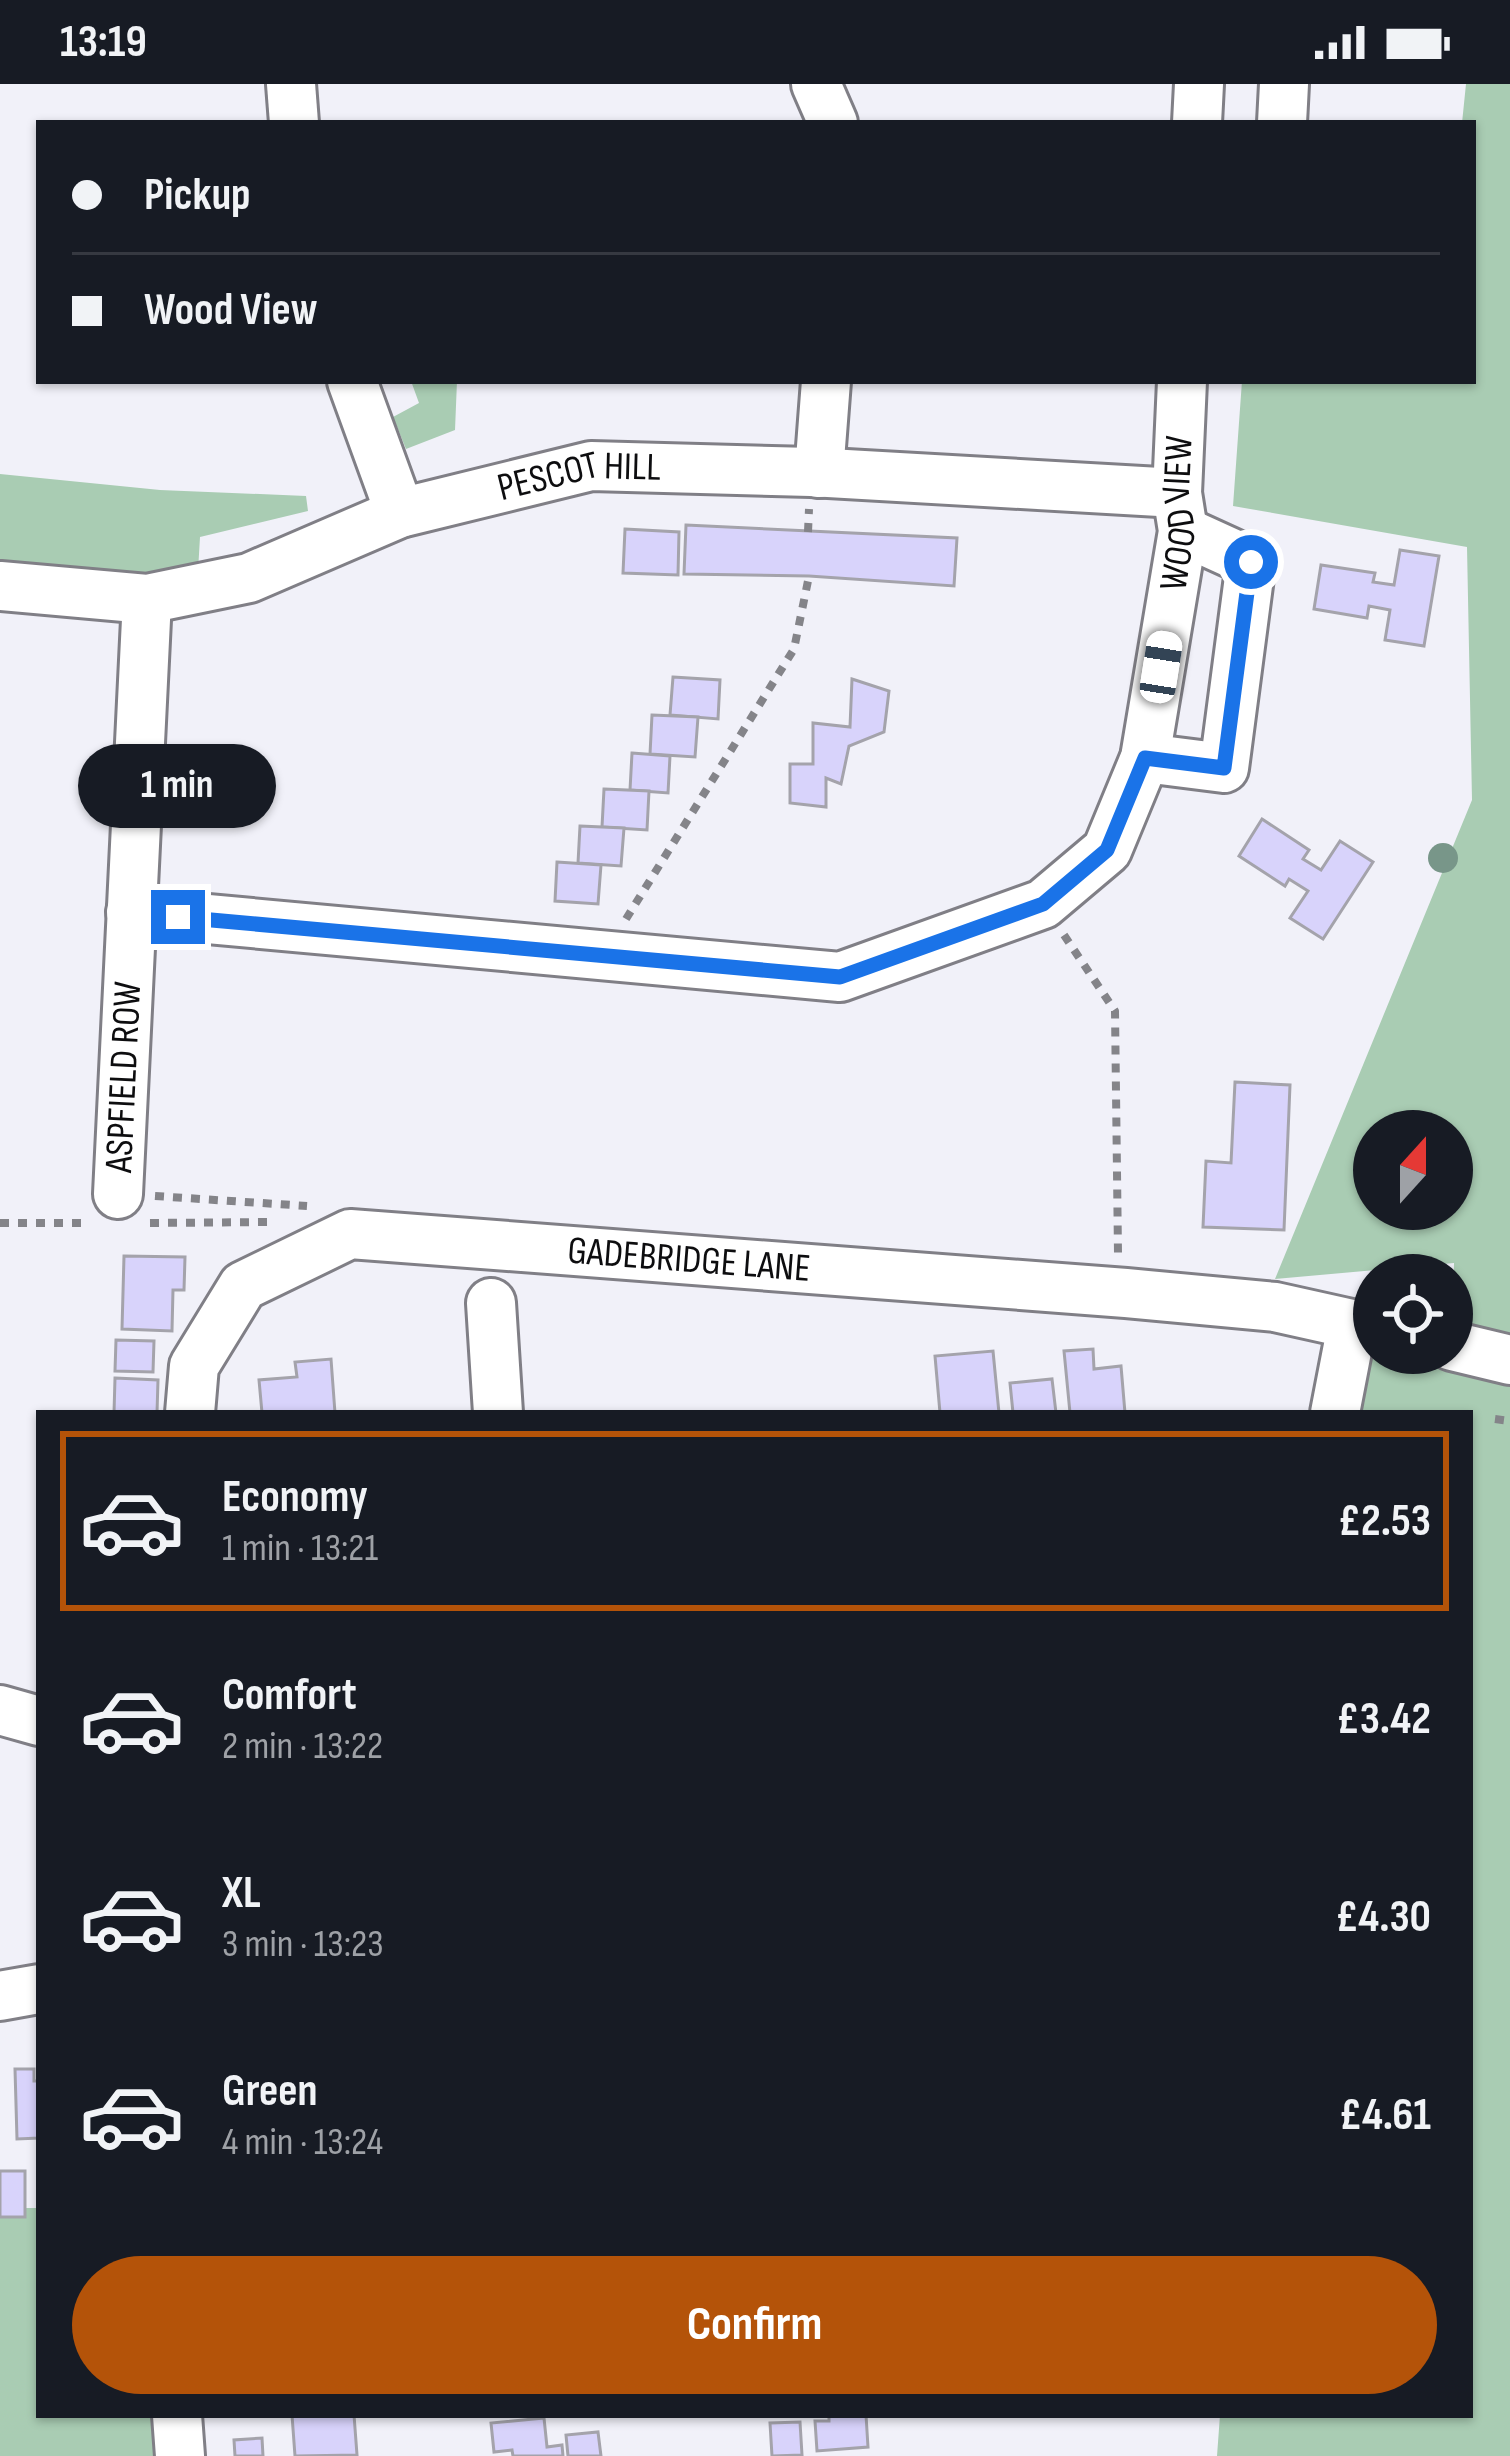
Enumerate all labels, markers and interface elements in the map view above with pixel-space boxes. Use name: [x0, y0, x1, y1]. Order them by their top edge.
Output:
text: 13:19: [60, 15, 147, 70]
text: Pickup: [144, 168, 251, 223]
text: Wood View: [144, 283, 318, 338]
street label: WOOD VIEW: [1150, 435, 1207, 594]
street label: PESCOT HILL: [493, 442, 661, 512]
route start: [1224, 535, 1278, 589]
car: [1138, 629, 1184, 705]
callout: 1 min: [79, 743, 277, 827]
text: 1 min: [141, 762, 213, 809]
route end: [151, 890, 205, 944]
street label: ASPFIELD ROW: [96, 981, 152, 1175]
north arrow: [1353, 1110, 1473, 1230]
map controls: [1353, 1110, 1473, 1374]
street label: GADEBRIDGE LANE: [566, 1227, 812, 1292]
button: locate: [1353, 1254, 1473, 1374]
icon: car: [78, 1467, 186, 1575]
text: Economy: [222, 1470, 368, 1525]
text: £2.53: [1338, 1494, 1431, 1549]
text: 1 min · 13:21: [222, 1525, 378, 1572]
icon: car: [78, 1665, 186, 1773]
text: Comfort: [222, 1668, 357, 1723]
text: £3.42: [1337, 1692, 1431, 1747]
text: 2 min · 13:22: [222, 1723, 383, 1770]
icon: car: [78, 1863, 186, 1971]
text: XL: [222, 1866, 261, 1921]
text: £4.30: [1335, 1890, 1431, 1945]
text: 3 min · 13:23: [222, 1921, 384, 1968]
icon: car: [78, 2061, 186, 2169]
text: Green: [222, 2064, 318, 2119]
text: £4.61: [1339, 2088, 1431, 2143]
text: 4 min · 13:24: [222, 2119, 383, 2166]
button: Confirm: [72, 2256, 1437, 2394]

